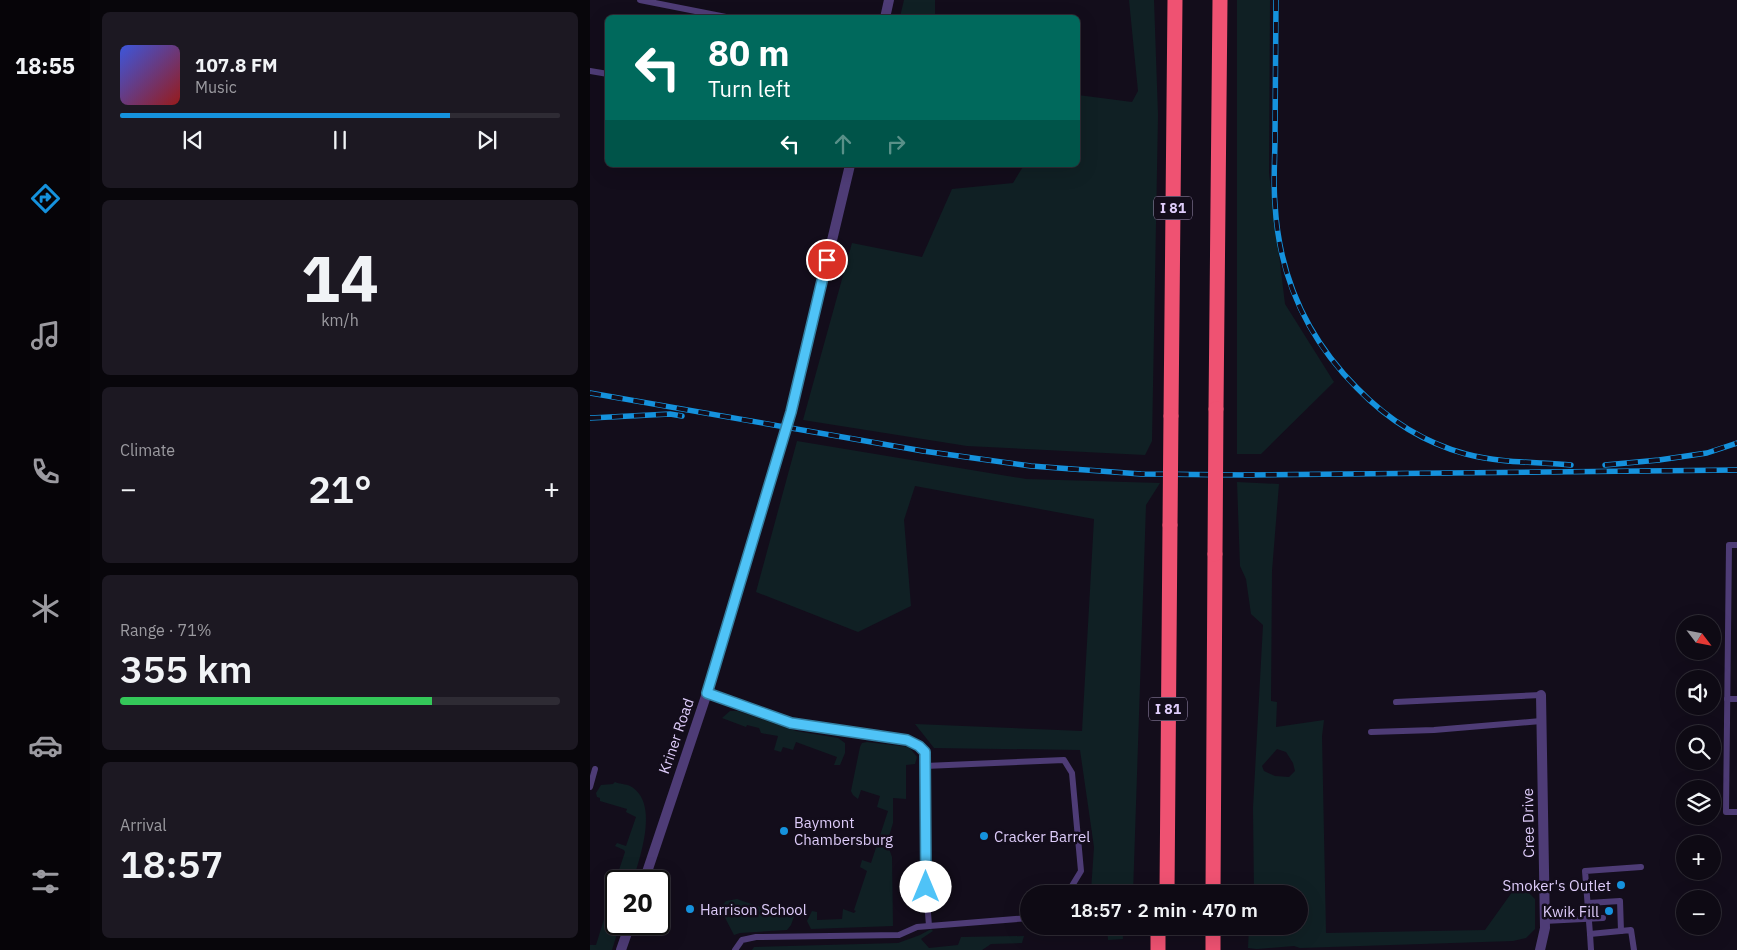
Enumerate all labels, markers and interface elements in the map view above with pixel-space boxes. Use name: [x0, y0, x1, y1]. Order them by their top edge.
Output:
text: 80 m: [708, 30, 790, 76]
icon: left: [625, 35, 690, 100]
text: 18:55: [15, 51, 75, 80]
text: 107.8 FM: [195, 53, 278, 77]
text: Turn left: [708, 74, 791, 103]
text: Music: [195, 77, 237, 97]
icon: previous: [179, 126, 207, 154]
icon: pause: [326, 126, 354, 154]
icon: next: [473, 126, 501, 154]
icon: left: [776, 130, 804, 158]
icon: ahead: [829, 130, 857, 158]
icon: right: [882, 130, 910, 158]
icon: directions: [28, 181, 63, 216]
road number: I 81: [1154, 197, 1192, 220]
text: 14: [301, 235, 379, 320]
pin: [806, 239, 848, 281]
icon: arrive: [813, 246, 841, 274]
text: km/h: [321, 310, 359, 330]
icon: music: [28, 318, 63, 353]
text: Climate: [120, 440, 175, 460]
icon: phone: [28, 454, 63, 489]
text: 21°: [308, 464, 372, 513]
text: −: [120, 470, 137, 507]
text: +: [543, 470, 560, 507]
icon: climate: [28, 591, 63, 626]
north arrow: [1676, 615, 1721, 660]
map controls: [1676, 615, 1721, 935]
text: Range · 71%: [120, 620, 212, 640]
text: 355 km: [120, 644, 252, 693]
button: sound: [1676, 670, 1721, 715]
street label: Kriner Road: [654, 696, 698, 776]
road number: I 81: [1149, 698, 1187, 721]
button: search: [1676, 725, 1721, 770]
icon: car: [28, 728, 63, 763]
button: layers: [1676, 780, 1721, 825]
street label: Cree Drive: [1518, 788, 1538, 858]
place label: Baymont Chambersburg: [794, 813, 893, 849]
text: Arrival: [120, 815, 167, 835]
marker: Baymont Chambersburg: [778, 825, 790, 837]
place label: Cracker Barrel: [994, 827, 1090, 846]
marker: Cracker Barrel: [978, 830, 990, 842]
button: +: [1676, 835, 1721, 880]
text: 18:57: [120, 839, 223, 888]
position arrow: [899, 860, 951, 912]
icon: filters: [28, 864, 63, 899]
speed limit sign: 20: [605, 870, 670, 935]
place label: Smoker's Outlet: [1502, 876, 1611, 895]
marker: Smoker's Outlet: [1615, 879, 1627, 891]
button: −: [1676, 890, 1721, 935]
text: 18:57 · 2 min · 470 m: [1070, 898, 1258, 922]
place label: Harrison School: [700, 900, 807, 919]
place label: Kwik Fill: [1543, 902, 1599, 921]
marker: Harrison School: [684, 903, 696, 915]
marker: Kwik Fill: [1603, 905, 1615, 917]

